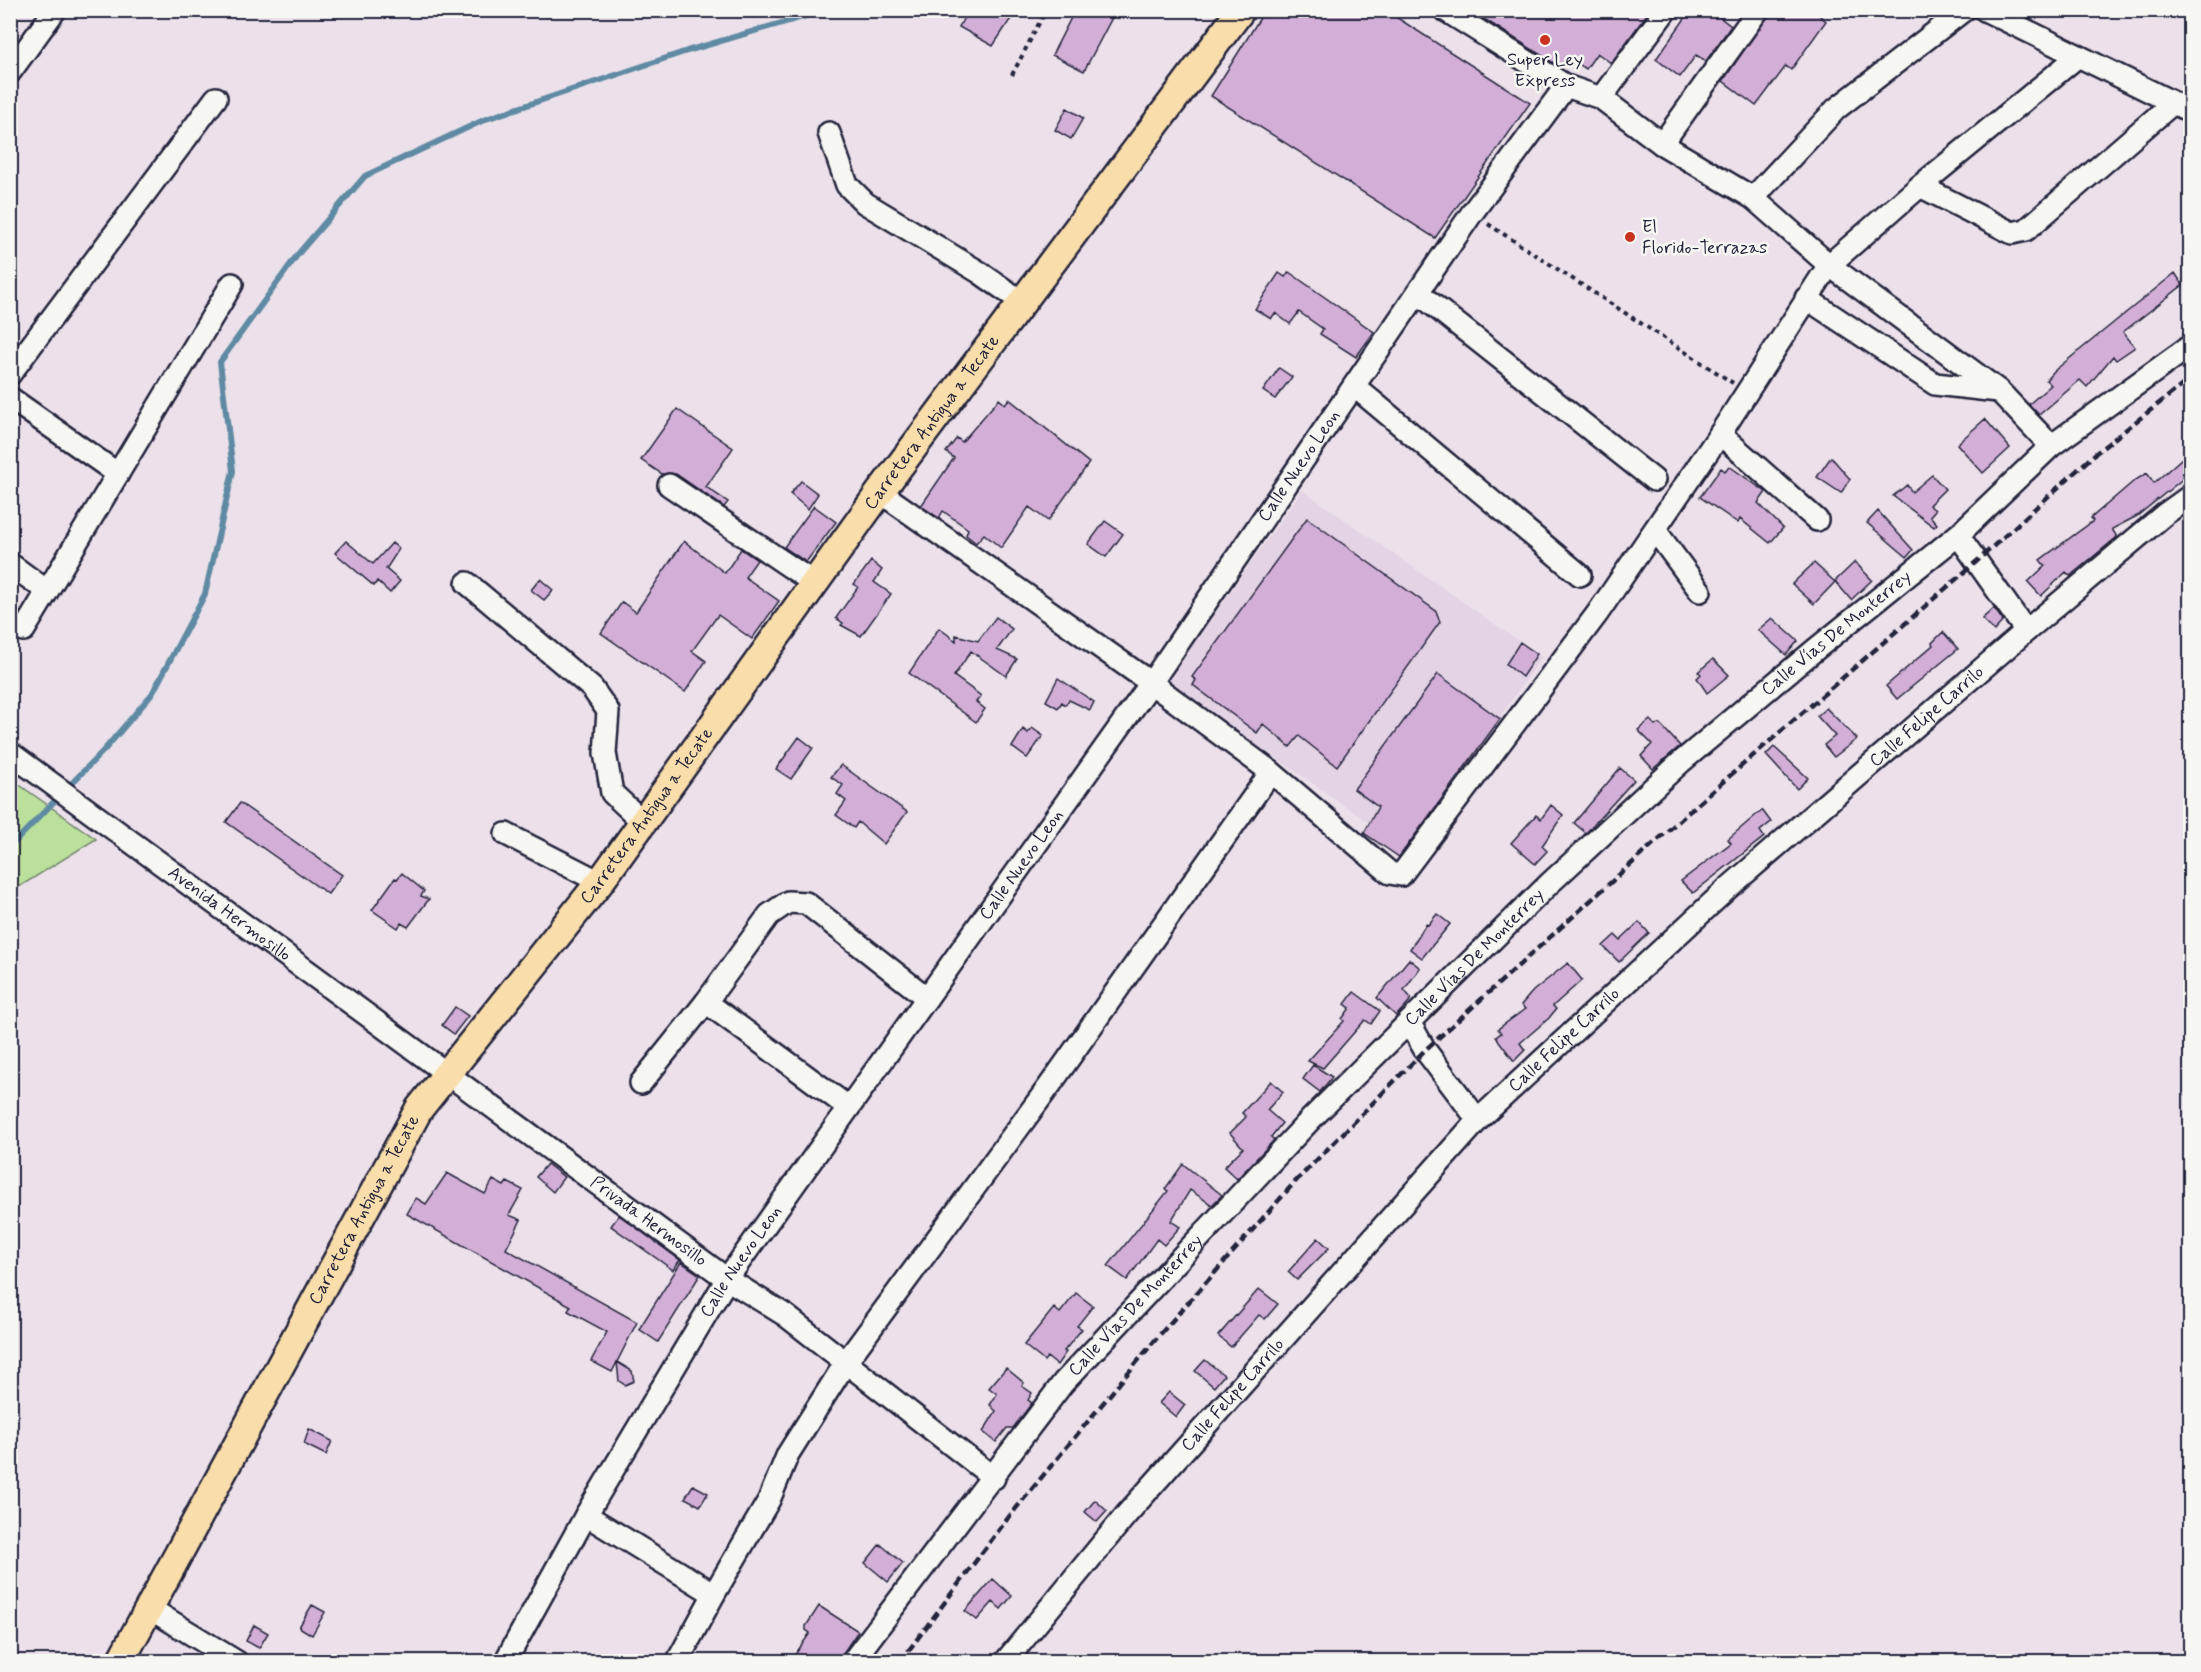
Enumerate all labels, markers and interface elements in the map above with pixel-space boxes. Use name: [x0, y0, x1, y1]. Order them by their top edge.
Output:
marker: Super Ley Express: [1538, 33, 1552, 47]
place label: Super Ley Express: [1507, 48, 1583, 93]
place label: El Florido-Terrazas: [1642, 215, 1767, 260]
marker: El Florido-Terrazas: [1623, 230, 1637, 244]
street label: Carretera Antigua a Tecate: [859, 330, 1005, 515]
street label: Calle Nuevo Leon: [1252, 405, 1346, 527]
street label: Calle Vías De Monterrey: [1756, 565, 1916, 702]
street label: Calle Felipe Carrilo: [1864, 660, 1989, 773]
street label: Carretera Antigua a Tecate: [575, 723, 719, 909]
street label: Calle Nuevo Leon: [974, 805, 1069, 925]
street label: Avenida Hermosillo: [163, 861, 296, 967]
street label: Calle Vías De Monterrey: [1400, 883, 1550, 1031]
street label: Calle Felipe Carrilo: [1503, 982, 1625, 1098]
street label: Carretera Antigua a Tecate: [303, 1111, 426, 1309]
street label: Privada Hermosillo: [585, 1171, 712, 1272]
street label: Calle Nuevo Leon: [695, 1201, 788, 1322]
street label: Calle Vías De Monterrey: [1063, 1229, 1208, 1382]
street label: Calle Felipe Carrilo: [1176, 1333, 1290, 1457]

